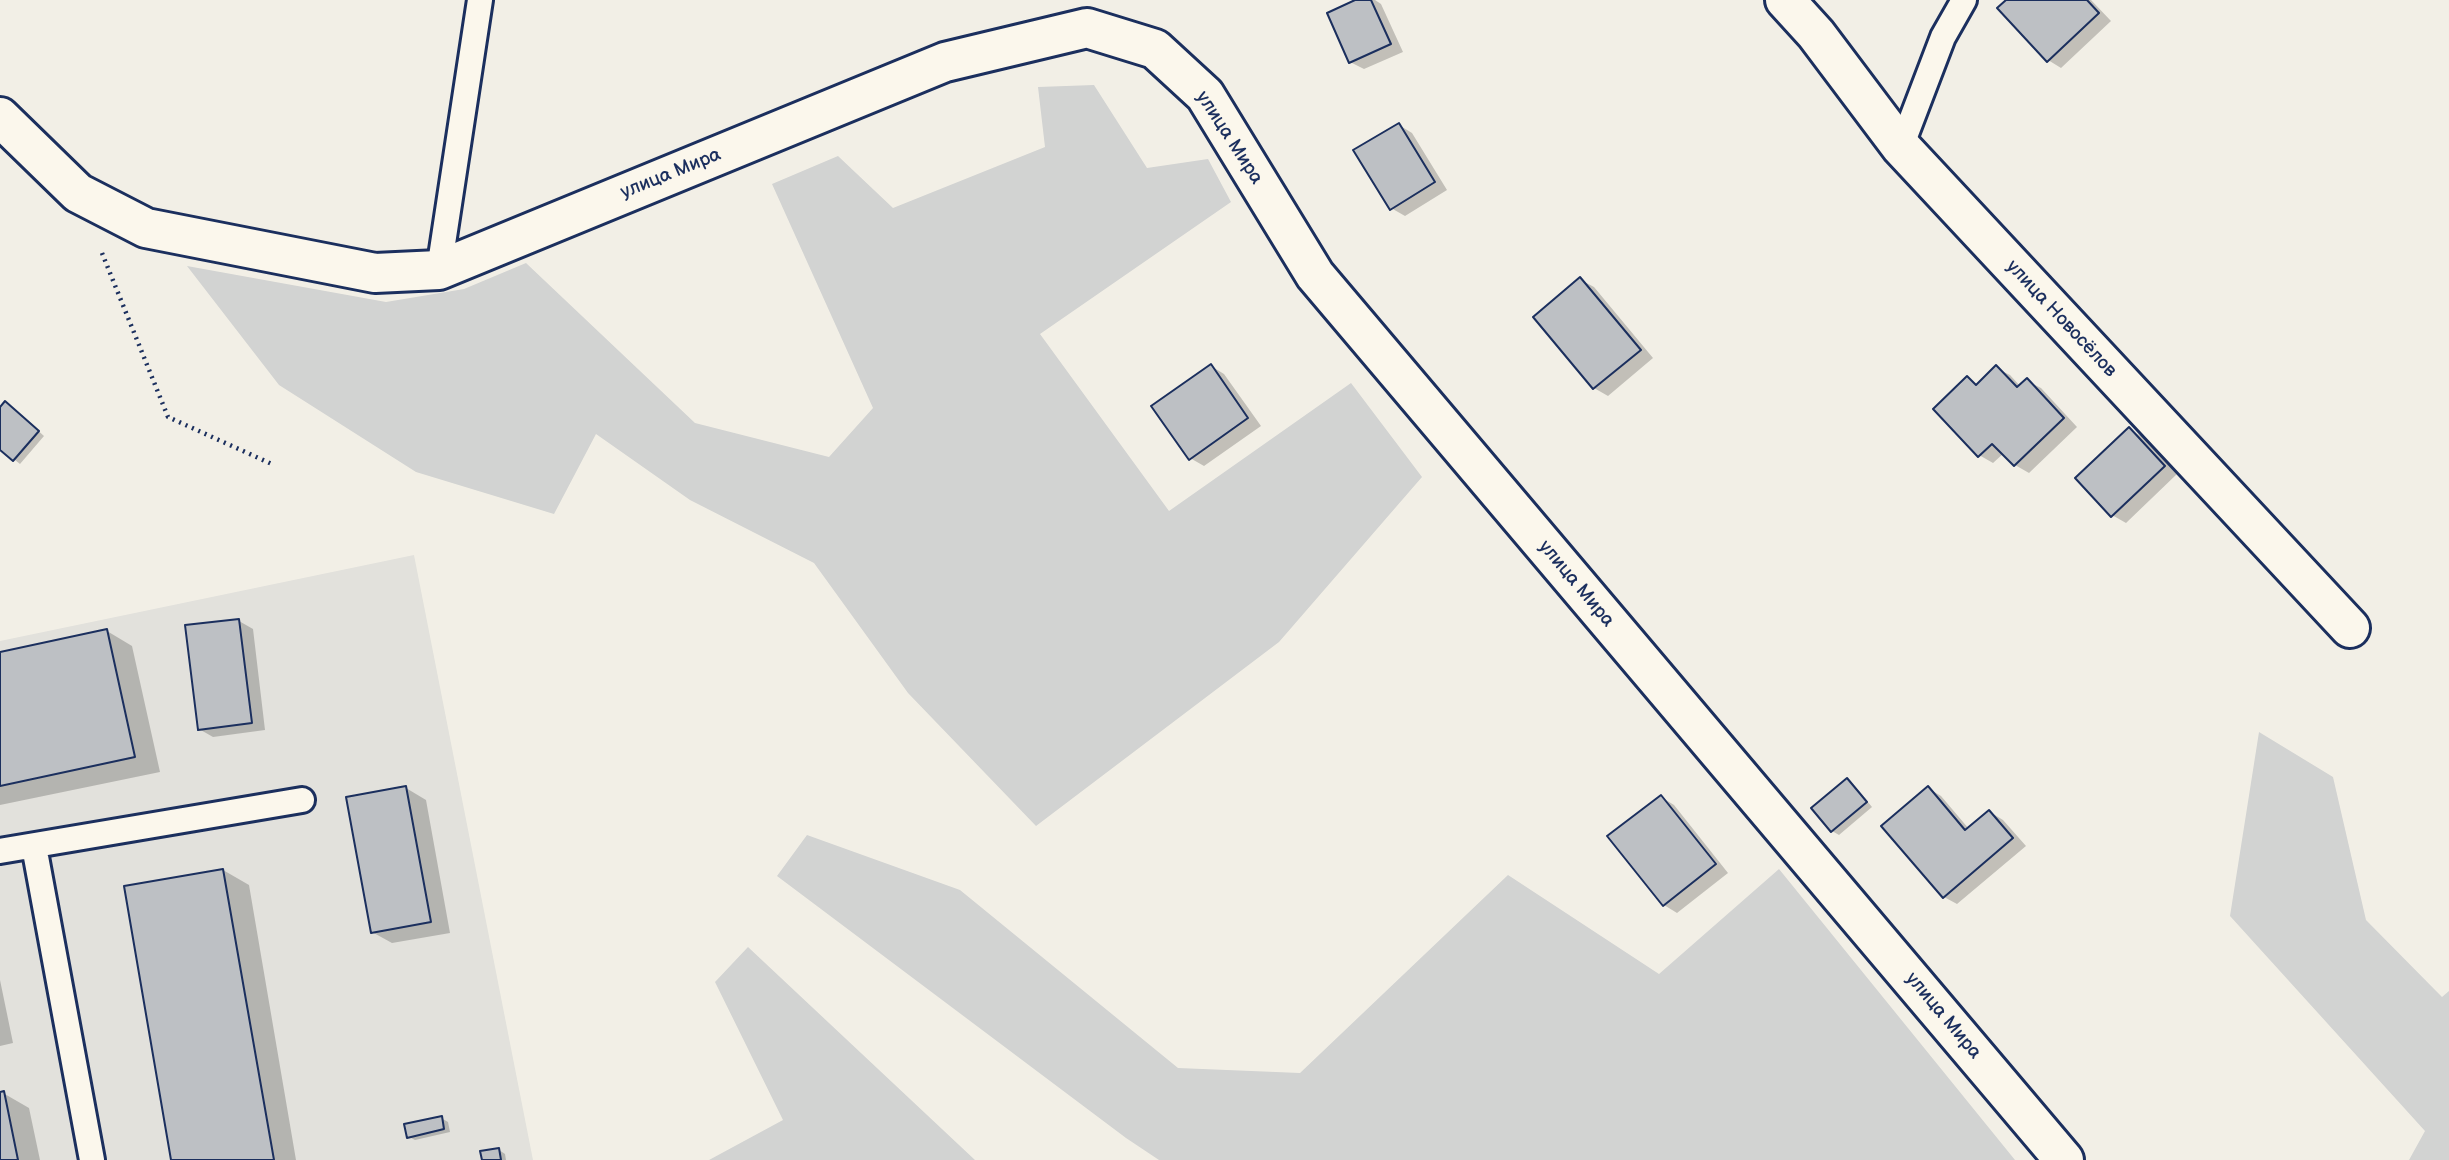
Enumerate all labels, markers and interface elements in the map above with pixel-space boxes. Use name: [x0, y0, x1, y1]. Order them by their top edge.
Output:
street label: улица Мира: [1191, 87, 1267, 189]
street label: улица Мира: [618, 144, 724, 204]
street label: улица Новосёлов: [2001, 256, 2121, 382]
street label: улица Мира: [1533, 536, 1619, 632]
street label: улица Мира: [1900, 968, 1986, 1064]

